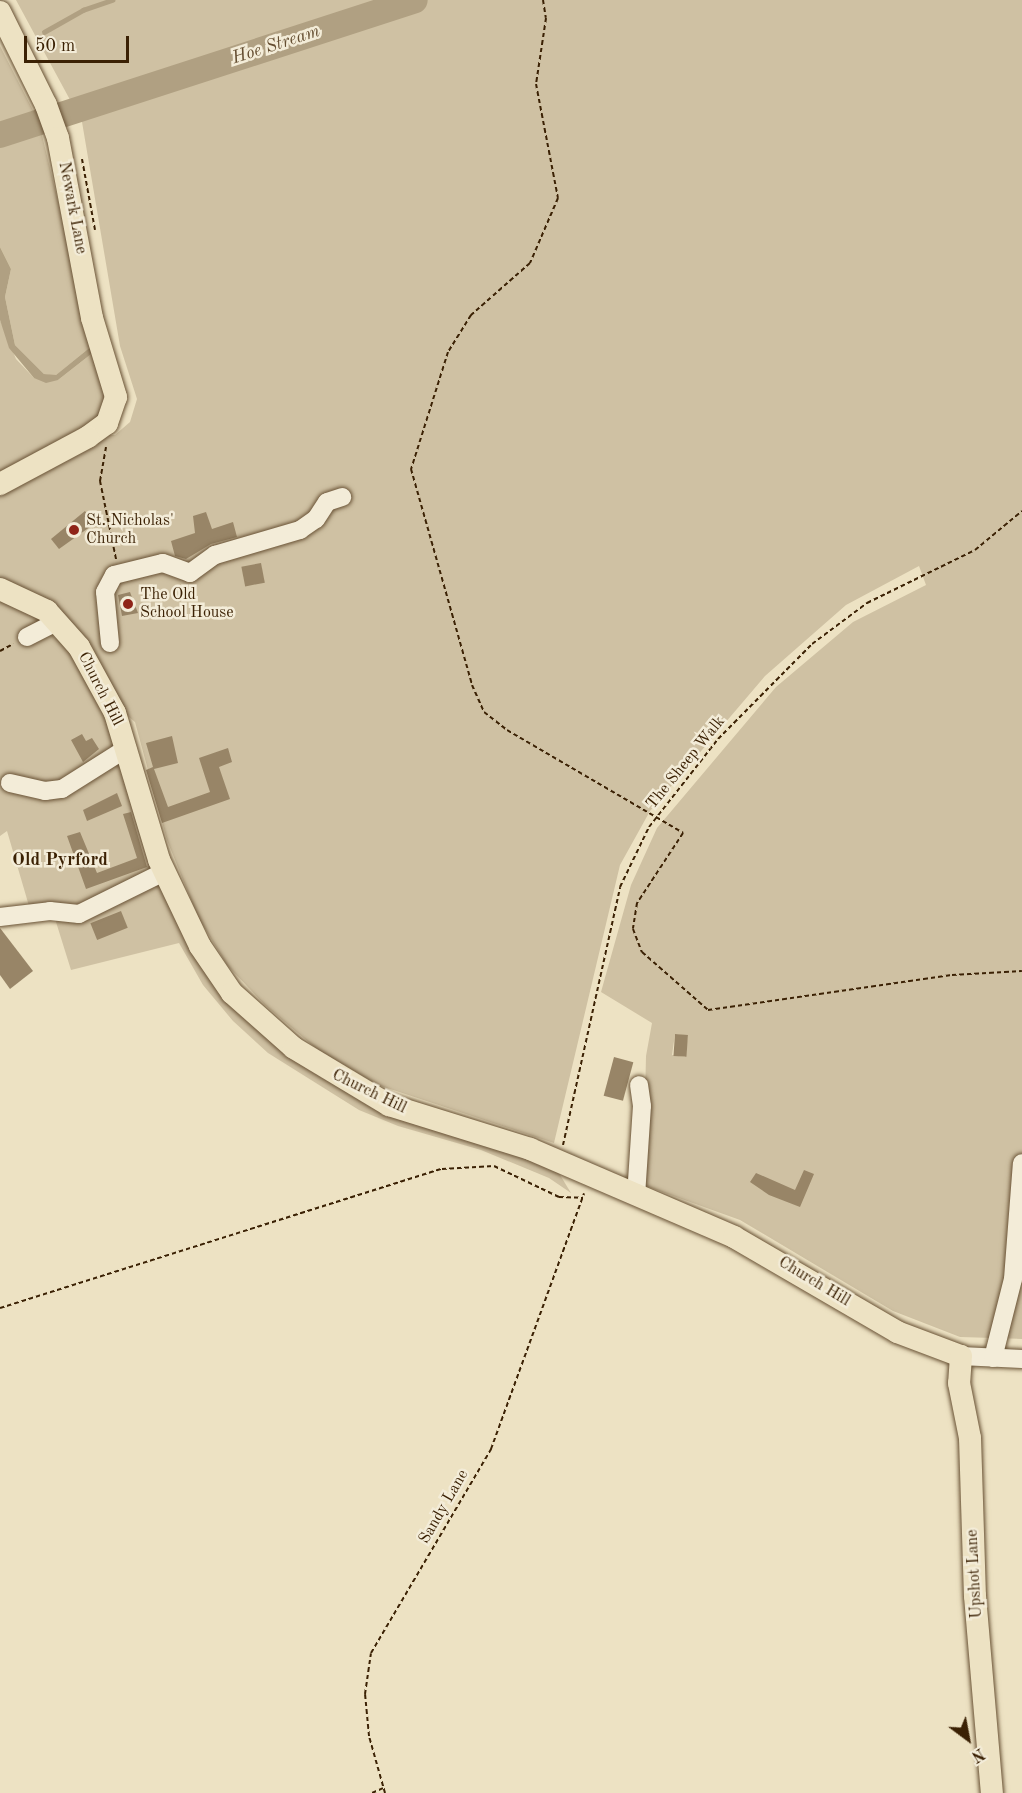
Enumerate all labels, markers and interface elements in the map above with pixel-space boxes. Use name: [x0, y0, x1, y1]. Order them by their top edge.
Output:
water label: Hoe Stream: [229, 21, 323, 69]
scale bar: [27, 24, 132, 62]
text: 50 m: [35, 37, 75, 55]
street label: Newark Lane: [54, 160, 90, 256]
place label: St. Nicholas' Church: [86, 511, 174, 549]
marker: St. Nicholas' Church: [67, 523, 81, 537]
place label: The Old School House: [140, 585, 234, 623]
marker: The Old School House: [121, 597, 135, 611]
street label: Church Hill: [73, 649, 127, 729]
street label: The Sheep Walk: [643, 712, 729, 814]
district label: Old Pyrford: [12, 849, 108, 871]
street label: Church Hill: [329, 1066, 409, 1118]
street label: Church Hill: [775, 1253, 853, 1311]
street label: Sandy Lane: [415, 1467, 473, 1547]
street label: Upshot Lane: [963, 1529, 987, 1619]
north arrow: [938, 1709, 998, 1769]
text: N: [968, 1744, 987, 1764]

